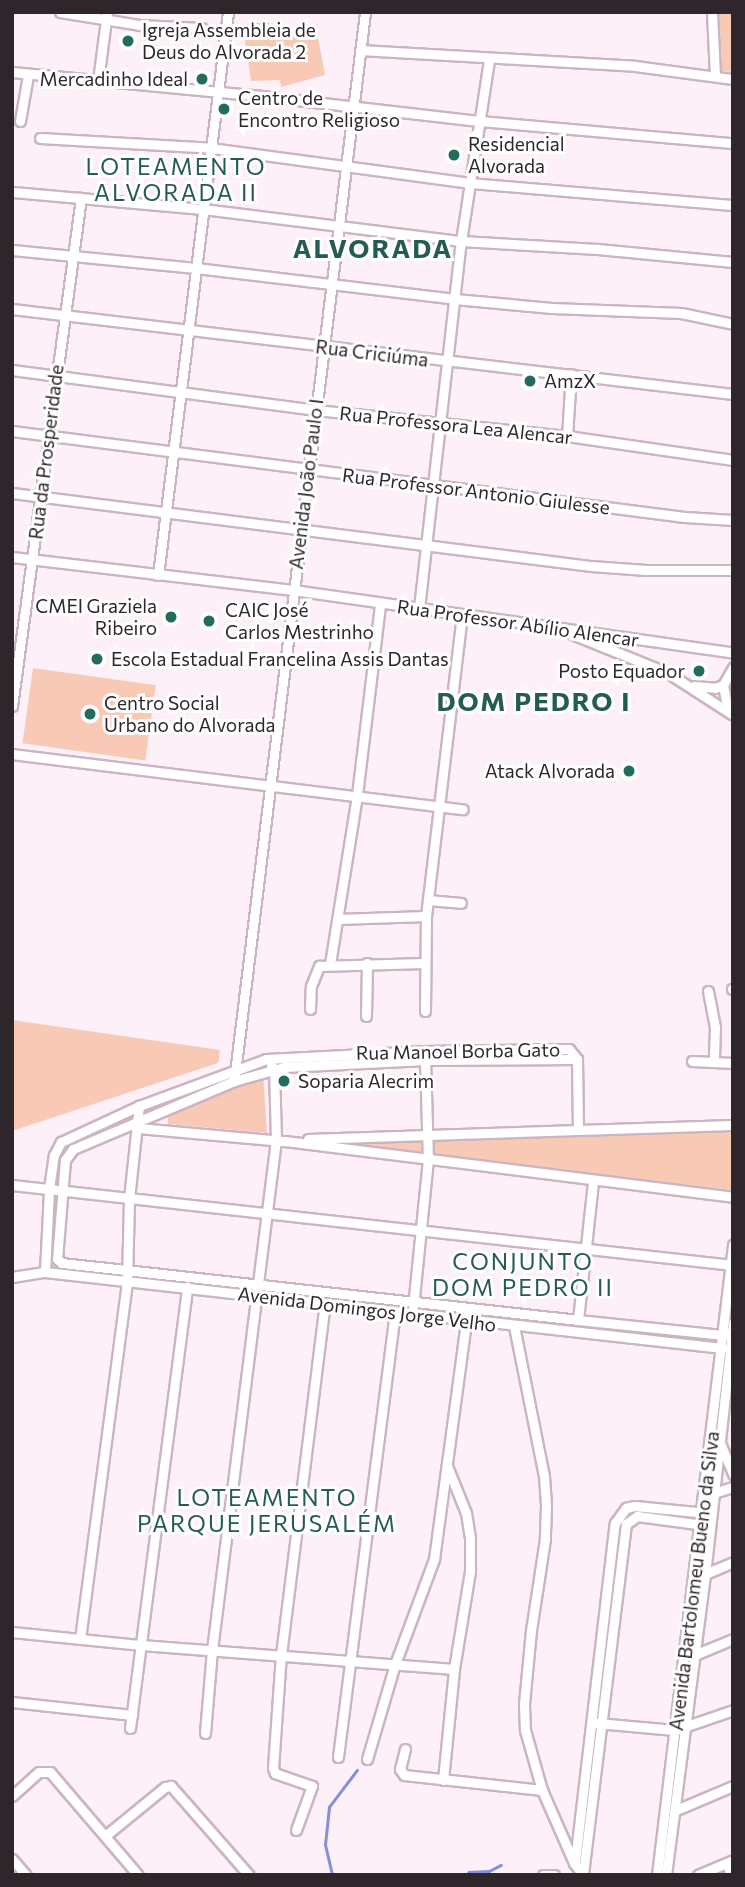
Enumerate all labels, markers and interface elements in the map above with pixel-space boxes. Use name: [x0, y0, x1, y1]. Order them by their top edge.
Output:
place label: Igreja Assembleia de Deus do Alvorada 2: [142, 19, 316, 63]
marker: Igreja Assembleia de Deus do Alvorada 2: [120, 33, 136, 49]
place label: Mercadinho Ideal: [40, 68, 188, 90]
marker: Mercadinho Ideal: [194, 71, 210, 87]
place label: Centro de Encontro Religioso: [238, 87, 400, 131]
marker: Centro de Encontro Religioso: [216, 101, 232, 117]
place label: Residencial Alvorada: [468, 133, 565, 177]
marker: Residencial Alvorada: [446, 147, 462, 163]
district label: LOTEAMENTO ALVORADA II: [87, 152, 265, 206]
district label: ALVORADA: [294, 232, 452, 264]
street label: Rua Criciúma: [314, 335, 430, 371]
street label: Rua da Prosperidade: [24, 363, 68, 541]
place label: AmzX: [544, 370, 596, 392]
marker: AmzX: [522, 373, 538, 389]
street label: Avenida João Paulo I: [284, 398, 328, 570]
street label: Rua Professora Lea Alencar: [338, 401, 574, 449]
street label: Rua Professor Antonio Giulesse: [341, 463, 611, 519]
place label: CMEI Graziela Ribeiro: [35, 595, 157, 639]
street label: Rua Professor Abílio Alencar: [396, 595, 640, 651]
place label: CAIC José Carlos Mestrinho: [225, 599, 374, 643]
marker: CMEI Graziela Ribeiro: [163, 609, 179, 625]
marker: CAIC José Carlos Mestrinho: [199, 611, 219, 631]
place label: Escola Estadual Francelina Assis Dantas: [111, 648, 449, 670]
marker: Escola Estadual Francelina Assis Dantas: [89, 651, 105, 667]
place label: Posto Equador: [558, 660, 685, 682]
marker: Posto Equador: [691, 663, 707, 679]
district label: DOM PEDRO I: [438, 685, 630, 717]
place label: Centro Social Urbano do Alvorada: [104, 692, 275, 736]
marker: Centro Social Urbano do Alvorada: [82, 706, 98, 722]
place label: Atack Alvorada: [485, 760, 615, 782]
marker: Atack Alvorada: [621, 763, 637, 779]
street label: Rua Manoel Borba Gato: [356, 1038, 560, 1064]
place label: Soparia Alecrim: [298, 1070, 434, 1092]
marker: Soparia Alecrim: [276, 1073, 292, 1089]
district label: CONJUNTO DOM PEDRO II: [434, 1247, 612, 1301]
street label: Avenida Domingos Jorge Velho: [236, 1282, 498, 1336]
street label: Avenida Bartolomeu Bueno da Silva: [664, 1430, 724, 1732]
district label: LOTEAMENTO PARQUE JERUSALÉM: [139, 1483, 395, 1537]

